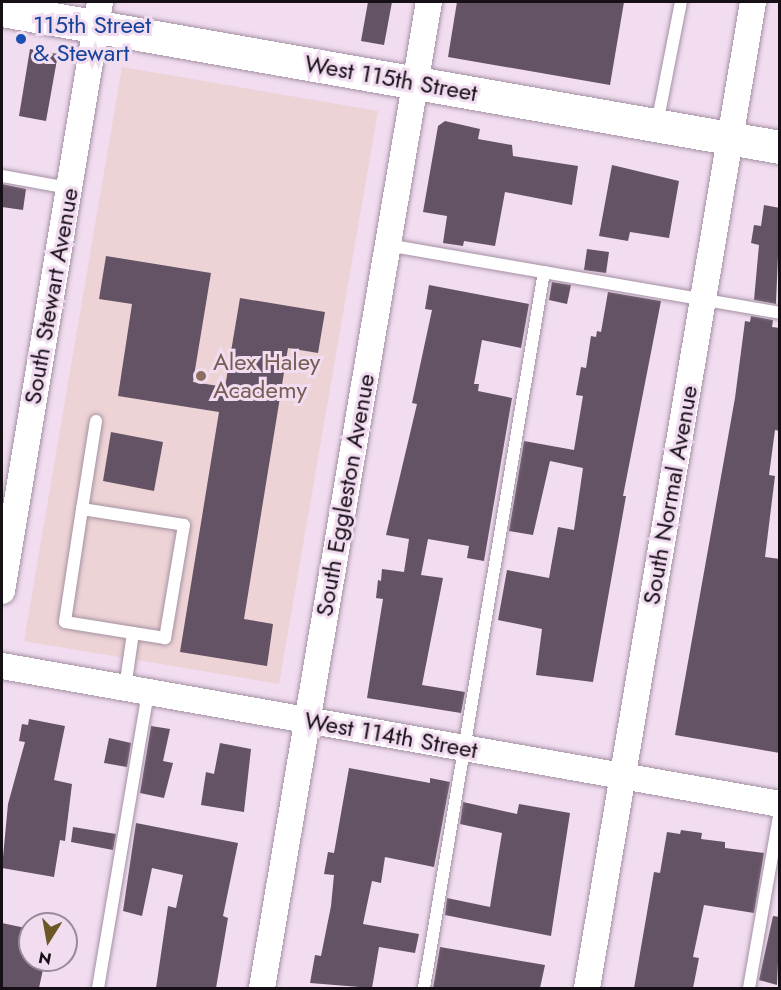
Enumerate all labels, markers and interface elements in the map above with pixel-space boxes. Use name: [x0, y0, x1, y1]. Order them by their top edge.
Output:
place label: 115th Street & Stewart: [33, 11, 151, 67]
marker: 115th Street & Stewart: [14, 32, 28, 46]
street label: West 115th Street: [302, 49, 480, 107]
street label: South Stewart Avenue: [18, 186, 84, 406]
place label: Alex Haley Academy: [213, 348, 320, 404]
marker: Alex Haley Academy: [194, 369, 208, 383]
street label: South Eggleston Avenue: [309, 371, 381, 619]
street label: South Normal Avenue: [637, 383, 703, 607]
street label: West 114th Street: [302, 706, 480, 764]
north arrow: [18, 912, 78, 972]
text: N: [36, 946, 53, 971]

